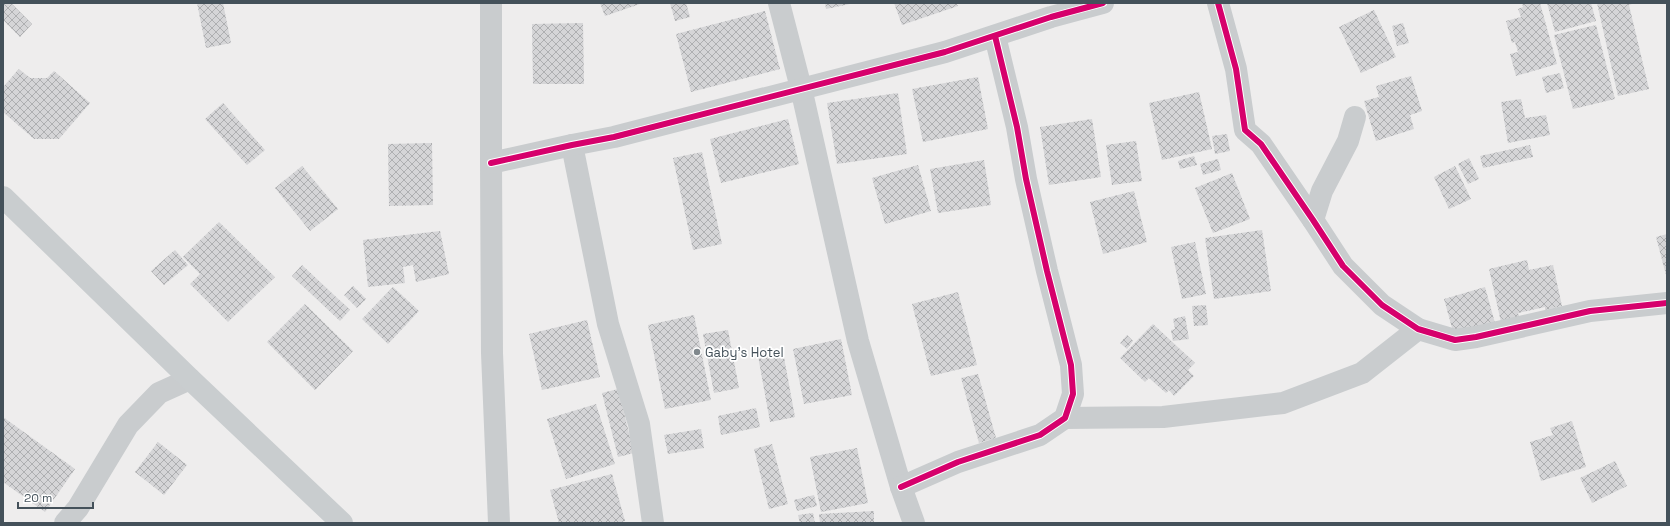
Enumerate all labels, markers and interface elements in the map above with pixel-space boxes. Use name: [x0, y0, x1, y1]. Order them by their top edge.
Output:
place label: Gaby's Hotel: [705, 344, 784, 361]
marker: Gaby's Hotel: [692, 347, 702, 357]
scale bar: [18, 484, 93, 510]
text: 20 m: [24, 490, 52, 506]

